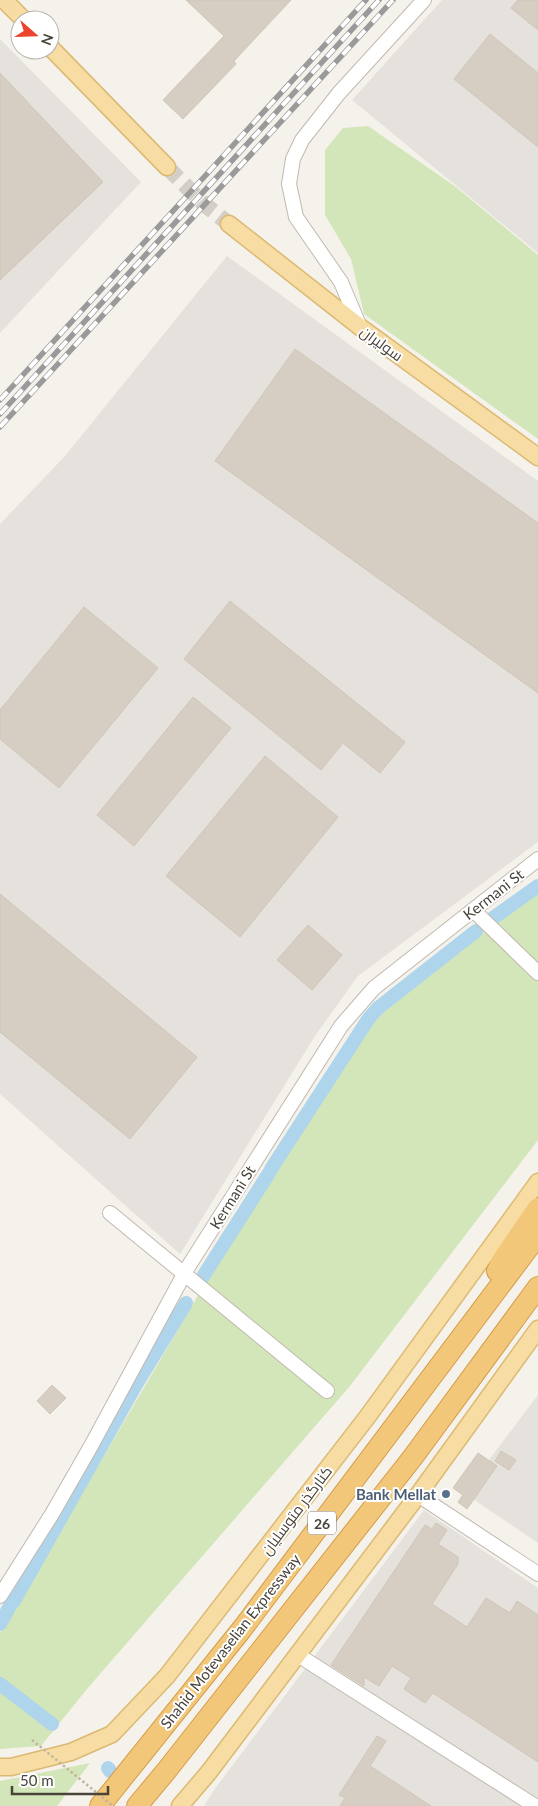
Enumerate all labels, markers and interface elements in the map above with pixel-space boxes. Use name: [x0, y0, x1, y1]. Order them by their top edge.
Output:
north arrow: [10, 10, 60, 60]
text: N: [38, 32, 58, 48]
street label: سولیران: [356, 322, 407, 366]
street label: Kermani St: [459, 865, 527, 923]
street label: Kermani St: [205, 1161, 259, 1232]
street label: کنارگذر متوسلیان: [257, 1462, 337, 1559]
place label: Bank Mellat: [356, 1485, 436, 1503]
marker: Bank Mellat: [440, 1488, 452, 1500]
road number: 26: [308, 1512, 336, 1535]
street label: Shahid Motevaselian Expressway: [156, 1550, 304, 1732]
scale bar: [12, 1764, 109, 1796]
text: 50 m: [20, 1771, 54, 1789]

